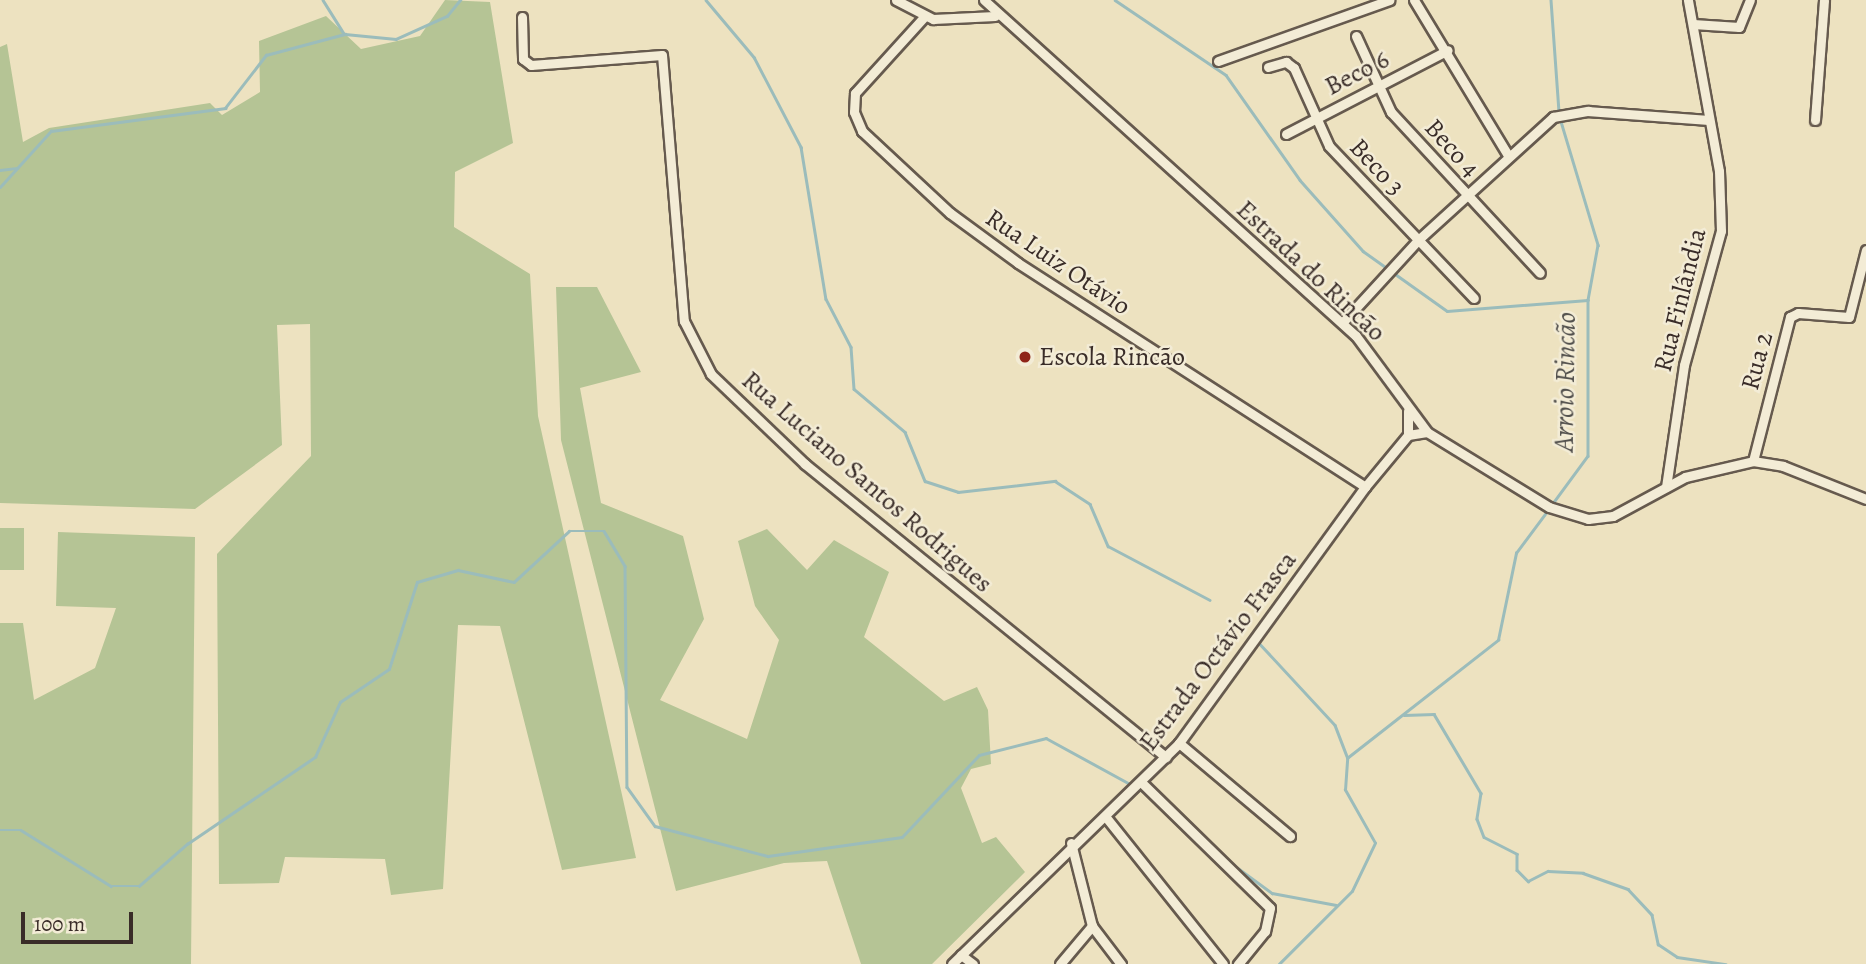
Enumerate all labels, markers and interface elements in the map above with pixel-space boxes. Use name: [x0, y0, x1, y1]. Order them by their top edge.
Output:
street label: Beco 6: [1320, 44, 1394, 102]
street label: Beco 4: [1418, 113, 1486, 183]
street label: Beco 3: [1343, 132, 1411, 202]
street label: Estrada do Rincão: [1230, 194, 1392, 348]
street label: Rua Luiz Otávio: [980, 202, 1136, 322]
street label: Rua Finlândia: [1647, 225, 1713, 375]
water label: Arroio Rincão: [1547, 312, 1583, 452]
street label: Rua 2: [1734, 329, 1780, 393]
place label: Escola Rincão: [1039, 341, 1185, 373]
marker: Escola Rincão: [1017, 349, 1033, 365]
street label: Rua Luciano Santos Rodrigues: [735, 365, 999, 599]
street label: Estrada Octávio Frasca: [1133, 545, 1303, 757]
scale bar: [24, 898, 136, 942]
text: 100 m: [34, 910, 85, 938]

